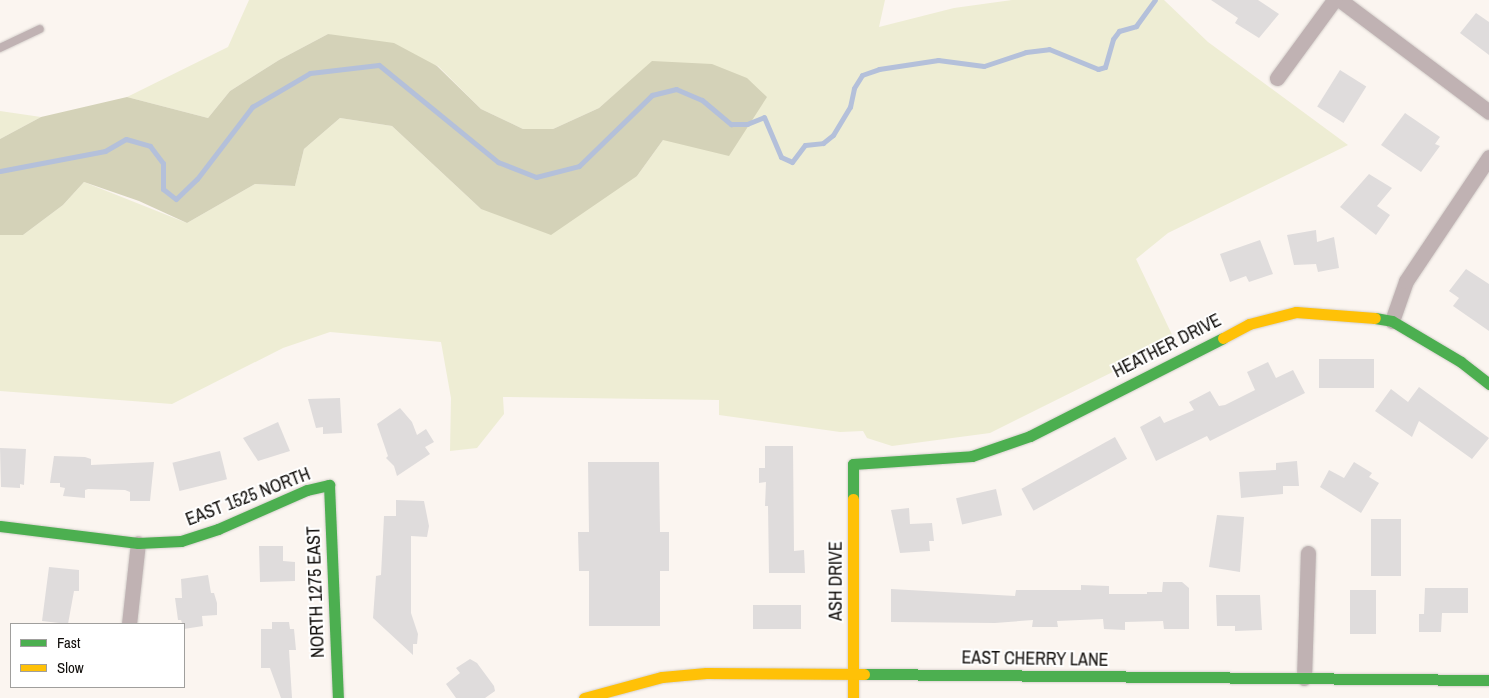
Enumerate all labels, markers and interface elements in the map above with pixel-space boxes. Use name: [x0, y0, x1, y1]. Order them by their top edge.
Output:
street label: HEATHER DRIVE: [1109, 309, 1225, 383]
street label: EAST 1525 NORTH: [183, 463, 313, 531]
street label: NORTH 1275 EAST: [303, 526, 329, 658]
street label: ASH DRIVE: [825, 541, 847, 621]
legend: [10, 623, 185, 688]
text: Fast: [57, 632, 80, 653]
street label: EAST CHERRY LANE: [961, 647, 1109, 671]
text: Slow: [57, 657, 84, 678]

